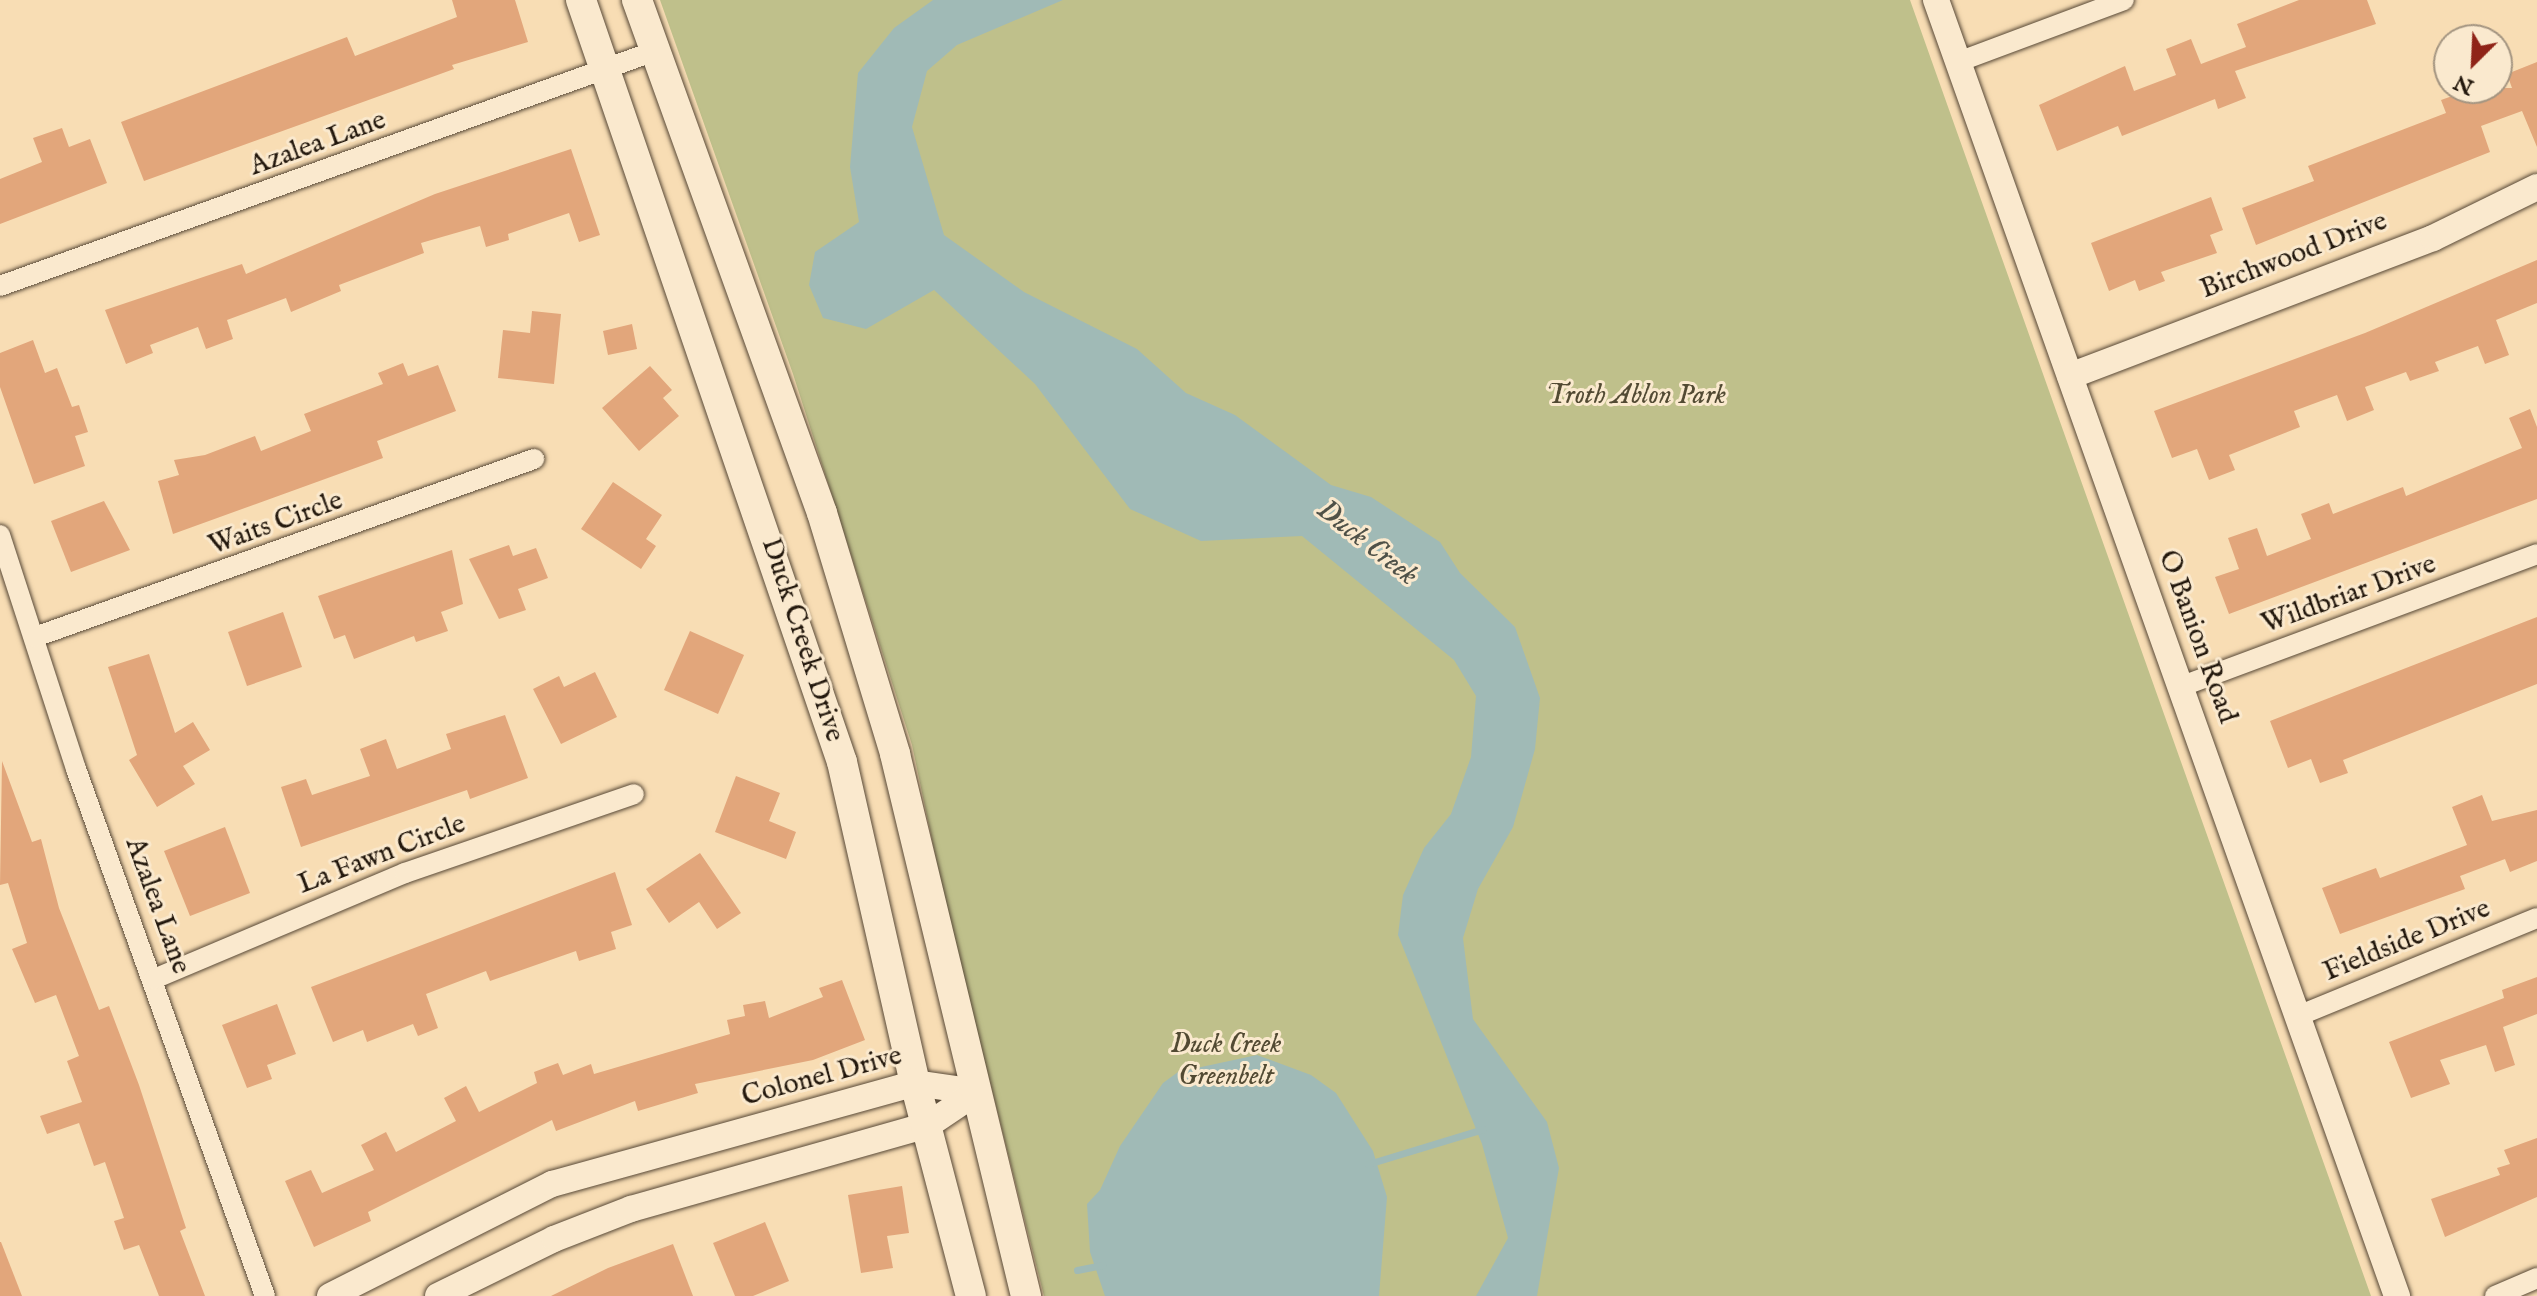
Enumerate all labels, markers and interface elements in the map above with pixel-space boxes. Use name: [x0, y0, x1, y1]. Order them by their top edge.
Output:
north arrow: [2433, 24, 2513, 104]
text: N: [2450, 67, 2478, 101]
street label: Azalea Lane: [245, 104, 391, 184]
street label: Birchwood Drive: [2196, 205, 2392, 307]
park label: Troth Ablon Park: [1546, 379, 1726, 413]
street label: Waits Circle: [204, 484, 348, 564]
water label: Duck Creek: [1309, 492, 1425, 594]
street label: Duck Creek Drive: [753, 534, 851, 746]
street label: O Banion Road: [2150, 546, 2244, 728]
street label: Wildbriar Drive: [2257, 548, 2441, 642]
street label: La Fawn Circle: [293, 808, 471, 902]
street label: Azalea Lane: [117, 833, 197, 979]
street label: Fieldside Drive: [2319, 892, 2495, 990]
park label: Duck Creek Greenbelt: [1171, 1028, 1281, 1094]
street label: Colonel Drive: [738, 1040, 906, 1114]

